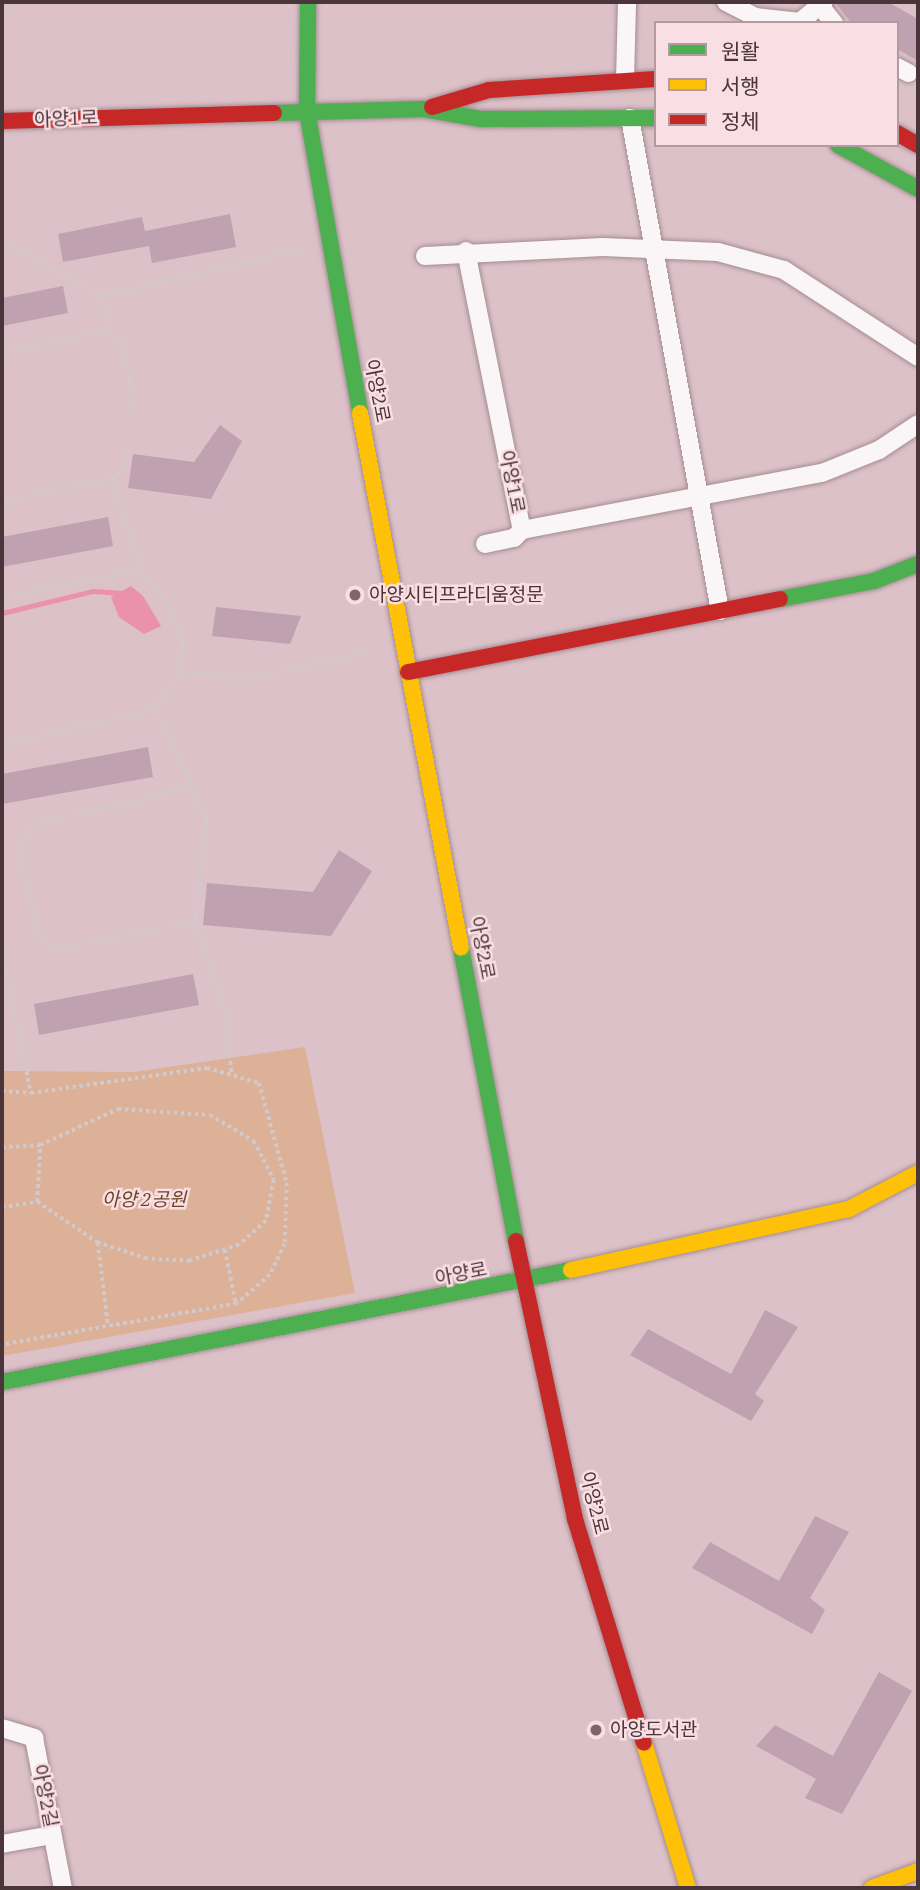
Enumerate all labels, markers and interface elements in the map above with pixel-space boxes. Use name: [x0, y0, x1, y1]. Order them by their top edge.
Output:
legend: [654, 21, 899, 147]
text: 원활: [721, 37, 760, 65]
text: 서행: [721, 72, 760, 100]
street label: 아양1로: [34, 106, 98, 132]
text: 정체: [721, 107, 760, 135]
street label: 아양2로: [360, 357, 394, 425]
street label: 아양1로: [495, 448, 529, 516]
place label: 아양시티프라디움정문: [369, 584, 544, 606]
marker: 아양시티프라디움정문: [347, 587, 363, 603]
street label: 아양2로: [465, 914, 499, 982]
park label: 아양 2공원: [102, 1189, 186, 1211]
street label: 아양로: [433, 1258, 489, 1290]
street label: 아양2로: [575, 1469, 613, 1537]
place label: 아양도서관: [610, 1719, 697, 1741]
marker: 아양도서관: [588, 1722, 604, 1738]
street label: 아양2길: [28, 1762, 62, 1830]

